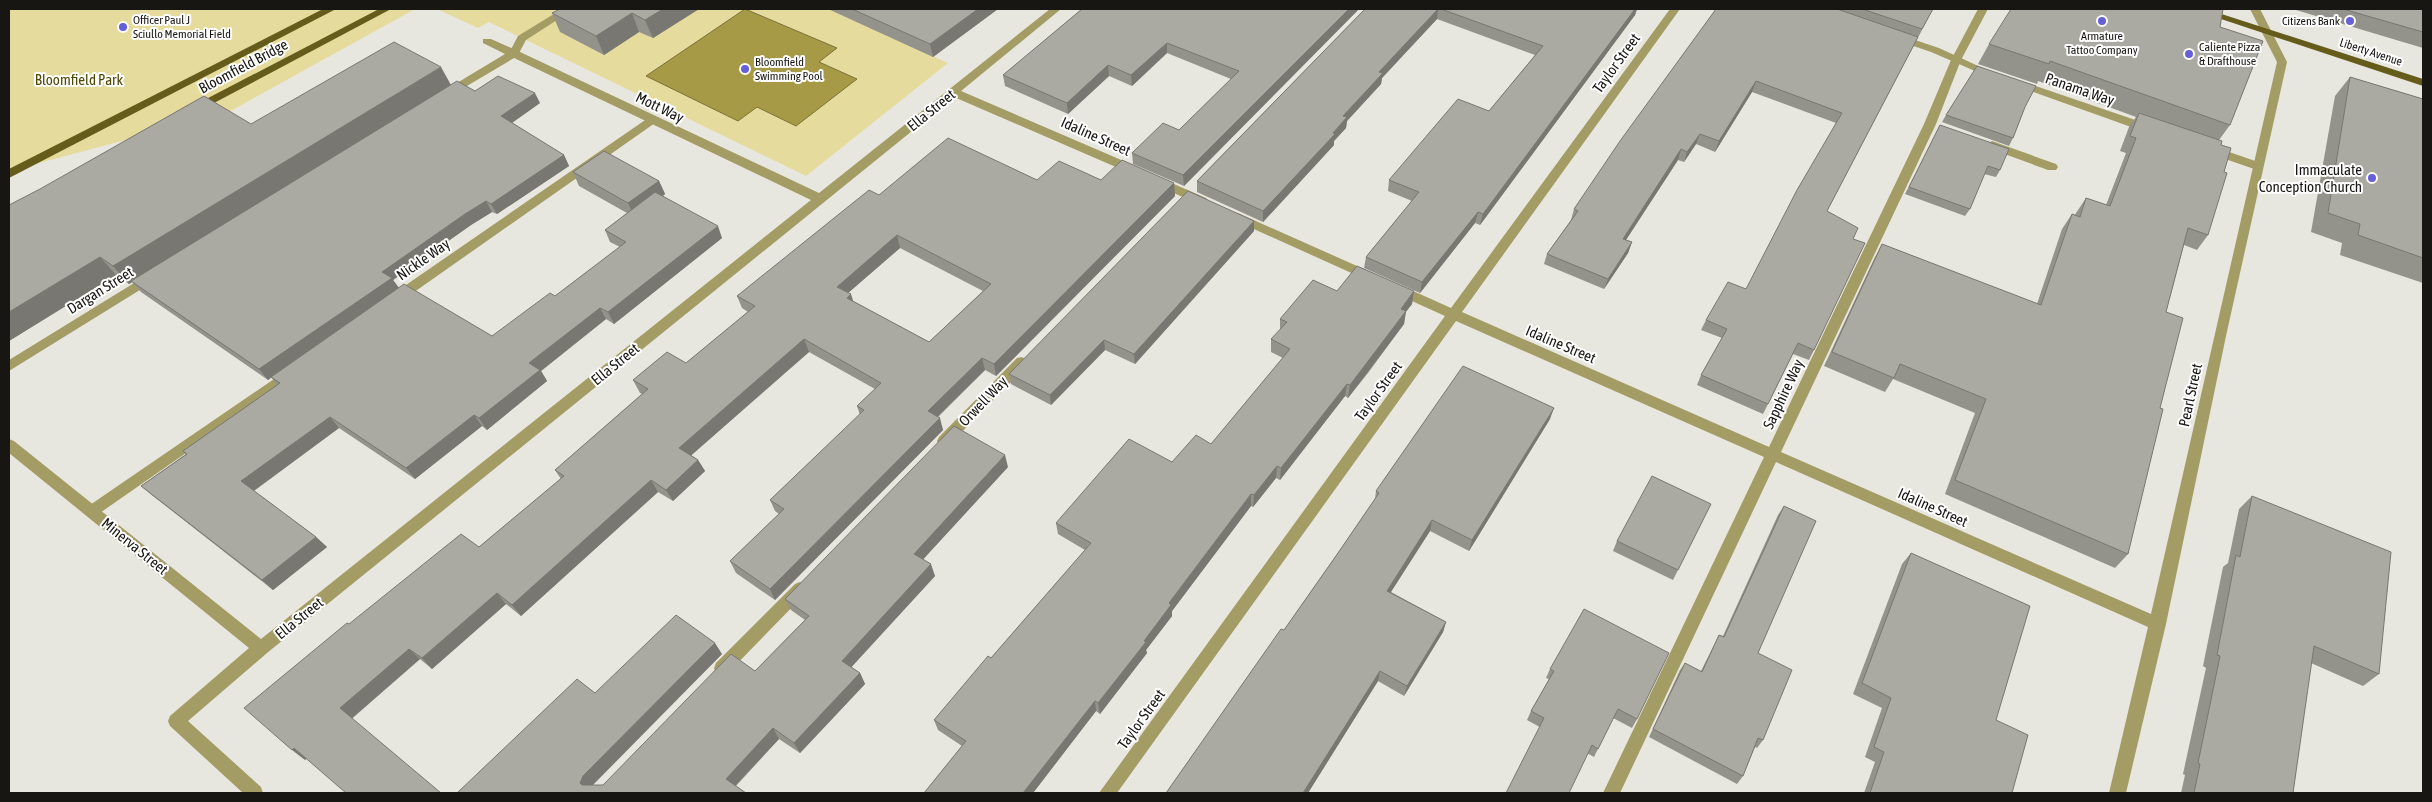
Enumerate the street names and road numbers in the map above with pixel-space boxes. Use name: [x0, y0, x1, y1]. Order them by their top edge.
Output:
street label: Taylor Street: [1589, 30, 1643, 96]
street label: Bloomfield Bridge: [196, 35, 291, 97]
street label: Liberty Avenue: [2338, 35, 2404, 69]
street label: Panama Way: [2043, 69, 2117, 109]
street label: Ella Street: [904, 86, 958, 134]
street label: Mott Way: [633, 88, 687, 126]
street label: Idaline Street: [1059, 113, 1133, 159]
street label: Nickle Way: [393, 235, 453, 283]
street label: Dargan Street: [64, 263, 136, 317]
street label: Idaline Street: [1523, 322, 1599, 366]
street label: Ella Street: [588, 340, 642, 388]
street label: Sapphire Way: [1759, 356, 1807, 432]
street label: Taylor Street: [1351, 358, 1405, 424]
street label: Pearl Street: [2175, 362, 2205, 428]
street label: Orwell Way: [955, 373, 1011, 429]
street label: Idaline Street: [1896, 484, 1970, 530]
street label: Minerva Street: [99, 514, 171, 578]
street label: Ella Street: [272, 594, 326, 642]
street label: Taylor Street: [1114, 686, 1168, 752]

